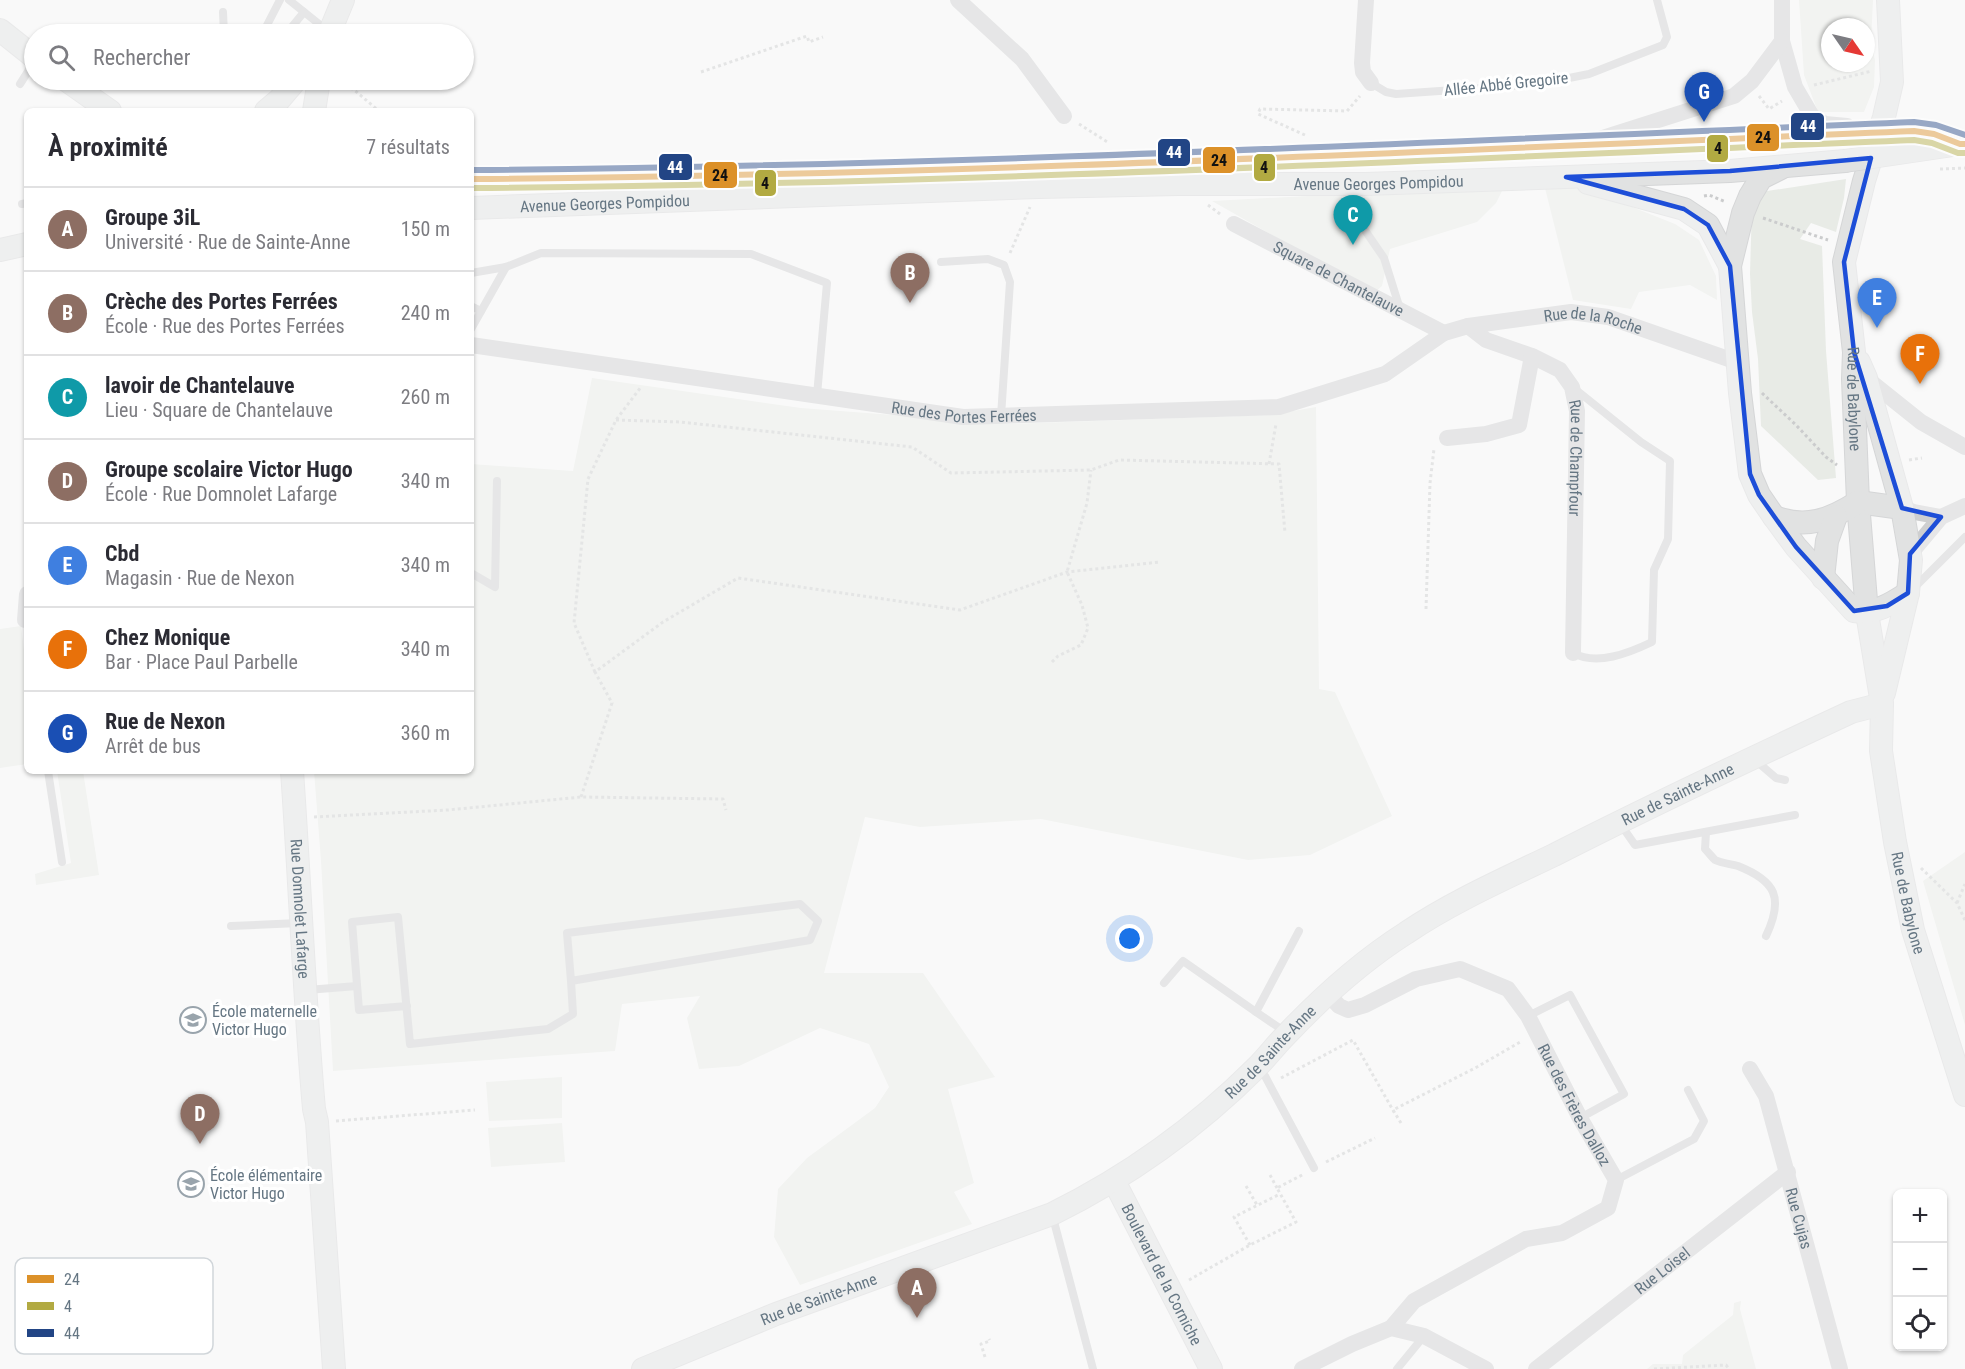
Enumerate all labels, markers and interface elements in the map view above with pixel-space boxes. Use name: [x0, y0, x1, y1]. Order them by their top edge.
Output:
north arrow: [1821, 18, 1875, 72]
search box: [24, 24, 474, 90]
icon: search: [45, 41, 78, 74]
text: Rechercher: [93, 45, 190, 70]
street label: Allée Abbé Gregoire: [1443, 68, 1569, 100]
pin: G: [1684, 72, 1724, 122]
line badge: 44: [1790, 112, 1825, 141]
text: 44: [1800, 117, 1816, 136]
line badge: 24: [1746, 123, 1780, 152]
text: 24: [1755, 128, 1771, 147]
text: À proximité: [48, 132, 168, 162]
line badge: 4: [1706, 134, 1729, 163]
text: 7 résultats: [366, 135, 450, 159]
line badge: 44: [1157, 138, 1191, 167]
text: 4: [1714, 139, 1722, 158]
text: 44: [1166, 143, 1182, 162]
line badge: 24: [1202, 146, 1236, 174]
text: 24: [1211, 151, 1227, 170]
line badge: 44: [658, 153, 693, 181]
line badge: 4: [1253, 153, 1276, 182]
text: 44: [667, 158, 683, 177]
text: 4: [1260, 158, 1268, 177]
line badge: 24: [703, 161, 738, 189]
text: 24: [712, 166, 728, 185]
line badge: 4: [754, 169, 777, 197]
street label: Avenue Georges Pompidou: [1294, 171, 1464, 194]
text: 4: [761, 174, 769, 193]
street label: Avenue Georges Pompidou: [520, 190, 690, 216]
pin: C: [1334, 196, 1372, 245]
text: Groupe 3iL: [105, 205, 200, 230]
text: A: [62, 217, 73, 241]
text: 150 m: [401, 217, 450, 241]
text: Université · Rue de Sainte-Anne: [105, 230, 350, 254]
street label: Square de Chantelauve: [1270, 237, 1407, 320]
pin: B: [890, 254, 930, 303]
pin: E: [1858, 278, 1896, 328]
text: Crèche des Portes Ferrées: [105, 289, 338, 314]
text: B: [62, 301, 73, 325]
text: 240 m: [401, 301, 450, 325]
street label: Rue de la Roche: [1542, 303, 1645, 338]
text: École · Rue des Portes Ferrées: [105, 314, 345, 338]
pin: F: [1900, 334, 1940, 384]
street label: Rue de Babylone: [1843, 346, 1865, 451]
text: lavoir de Chantelauve: [105, 373, 295, 398]
text: C: [62, 385, 73, 409]
text: 260 m: [401, 385, 450, 409]
street label: Rue des Portes Ferrées: [890, 397, 1037, 427]
text: Lieu · Square de Chantelauve: [105, 398, 333, 422]
street label: Rue de Champfour: [1565, 398, 1587, 516]
text: Groupe scolaire Victor Hugo: [105, 457, 353, 482]
text: D: [62, 469, 73, 493]
text: 340 m: [401, 469, 450, 493]
text: École · Rue Domnolet Lafarge: [105, 482, 337, 506]
text: Cbd: [105, 541, 139, 566]
text: E: [63, 553, 72, 577]
text: 340 m: [401, 553, 450, 577]
text: Magasin · Rue de Nexon: [105, 566, 295, 590]
text: Chez Monique: [105, 625, 230, 650]
text: F: [63, 637, 72, 661]
text: 340 m: [401, 637, 450, 661]
text: Bar · Place Paul Parbelle: [105, 650, 298, 674]
text: Rue de Nexon: [105, 709, 225, 734]
text: G: [62, 721, 73, 745]
text: 360 m: [401, 721, 450, 745]
text: Arrêt de bus: [105, 734, 201, 758]
street label: Rue de Sainte-Anne: [1618, 759, 1737, 829]
street label: Rue Domnolet Lafarge: [287, 838, 314, 979]
street label: Rue de Babylone: [1888, 850, 1929, 956]
your location: [1115, 924, 1144, 953]
street label: Rue de Sainte-Anne: [1221, 1001, 1319, 1102]
place label: École maternelle Victor Hugo: [212, 1002, 317, 1039]
school or university icon: École maternelle Victor Hugo: [178, 1005, 208, 1035]
street label: Rue des Frères Dalloz: [1534, 1040, 1615, 1169]
pin: D: [180, 1094, 220, 1144]
place label: École élémentaire Victor Hugo: [210, 1166, 322, 1203]
school or university icon: École élémentaire Victor Hugo: [176, 1169, 206, 1199]
street label: Rue Cujas: [1782, 1185, 1817, 1251]
map controls: [1893, 1189, 1947, 1351]
button: +: [1893, 1189, 1947, 1243]
street label: Boulevard de la Corniche: [1118, 1200, 1206, 1348]
street label: Rue Loisel: [1631, 1243, 1694, 1298]
button: −: [1893, 1243, 1947, 1297]
legend: [15, 1258, 213, 1354]
pin: A: [898, 1268, 936, 1318]
street label: Rue de Sainte-Anne: [757, 1269, 879, 1329]
text: 24: [64, 1270, 80, 1289]
text: 4: [64, 1297, 72, 1316]
button: locate: [1893, 1297, 1947, 1351]
text: 44: [64, 1324, 80, 1343]

